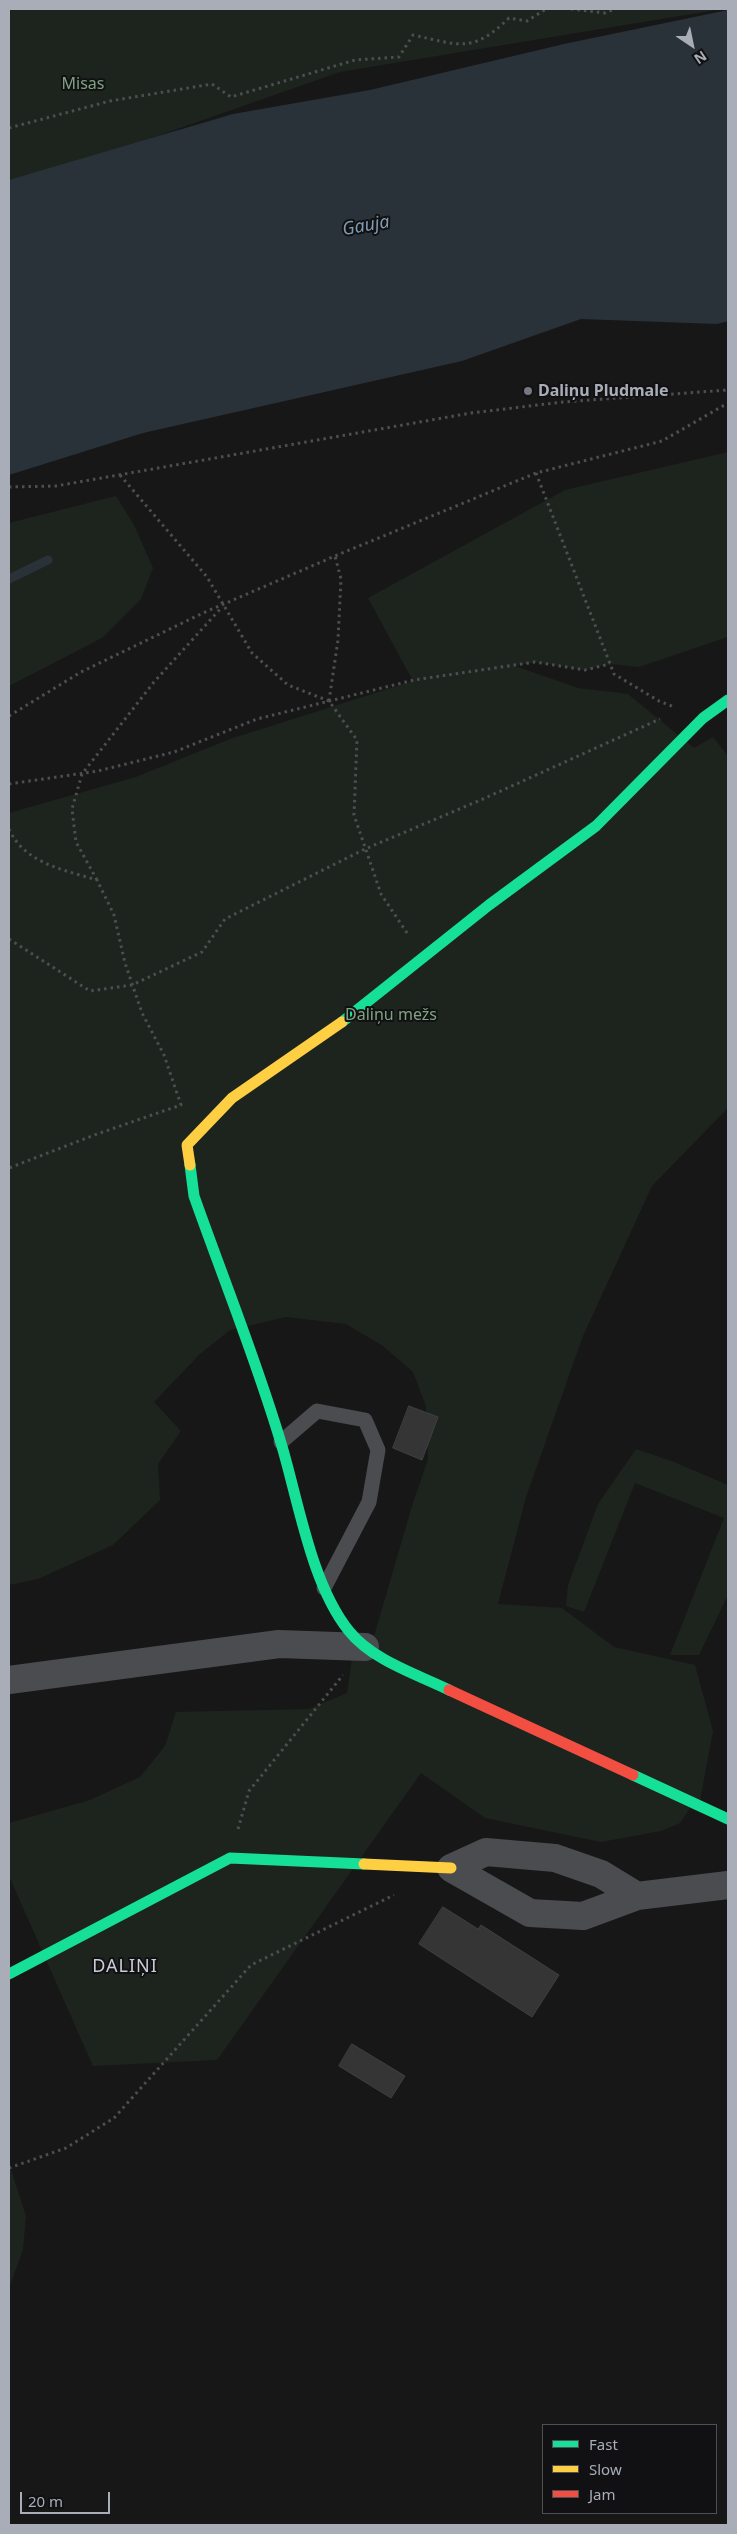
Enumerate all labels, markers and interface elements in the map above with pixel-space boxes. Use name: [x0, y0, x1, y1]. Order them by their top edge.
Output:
north arrow: [667, 20, 717, 70]
text: N: [691, 47, 711, 69]
park label: Misas: [62, 74, 104, 94]
water label: Gauja: [341, 211, 391, 241]
place label: Daliņu Pludmale: [538, 381, 669, 401]
marker: Daliņu Pludmale: [522, 385, 534, 397]
park label: Daliņu mežs: [345, 1005, 437, 1025]
district label: DALIŅI: [91, 1956, 159, 1978]
legend: [542, 2424, 717, 2514]
text: Fast: [589, 2434, 618, 2454]
text: Slow: [589, 2459, 622, 2479]
scale bar: [22, 2482, 112, 2514]
text: Jam: [589, 2484, 616, 2504]
text: 20 m: [28, 2491, 63, 2511]

